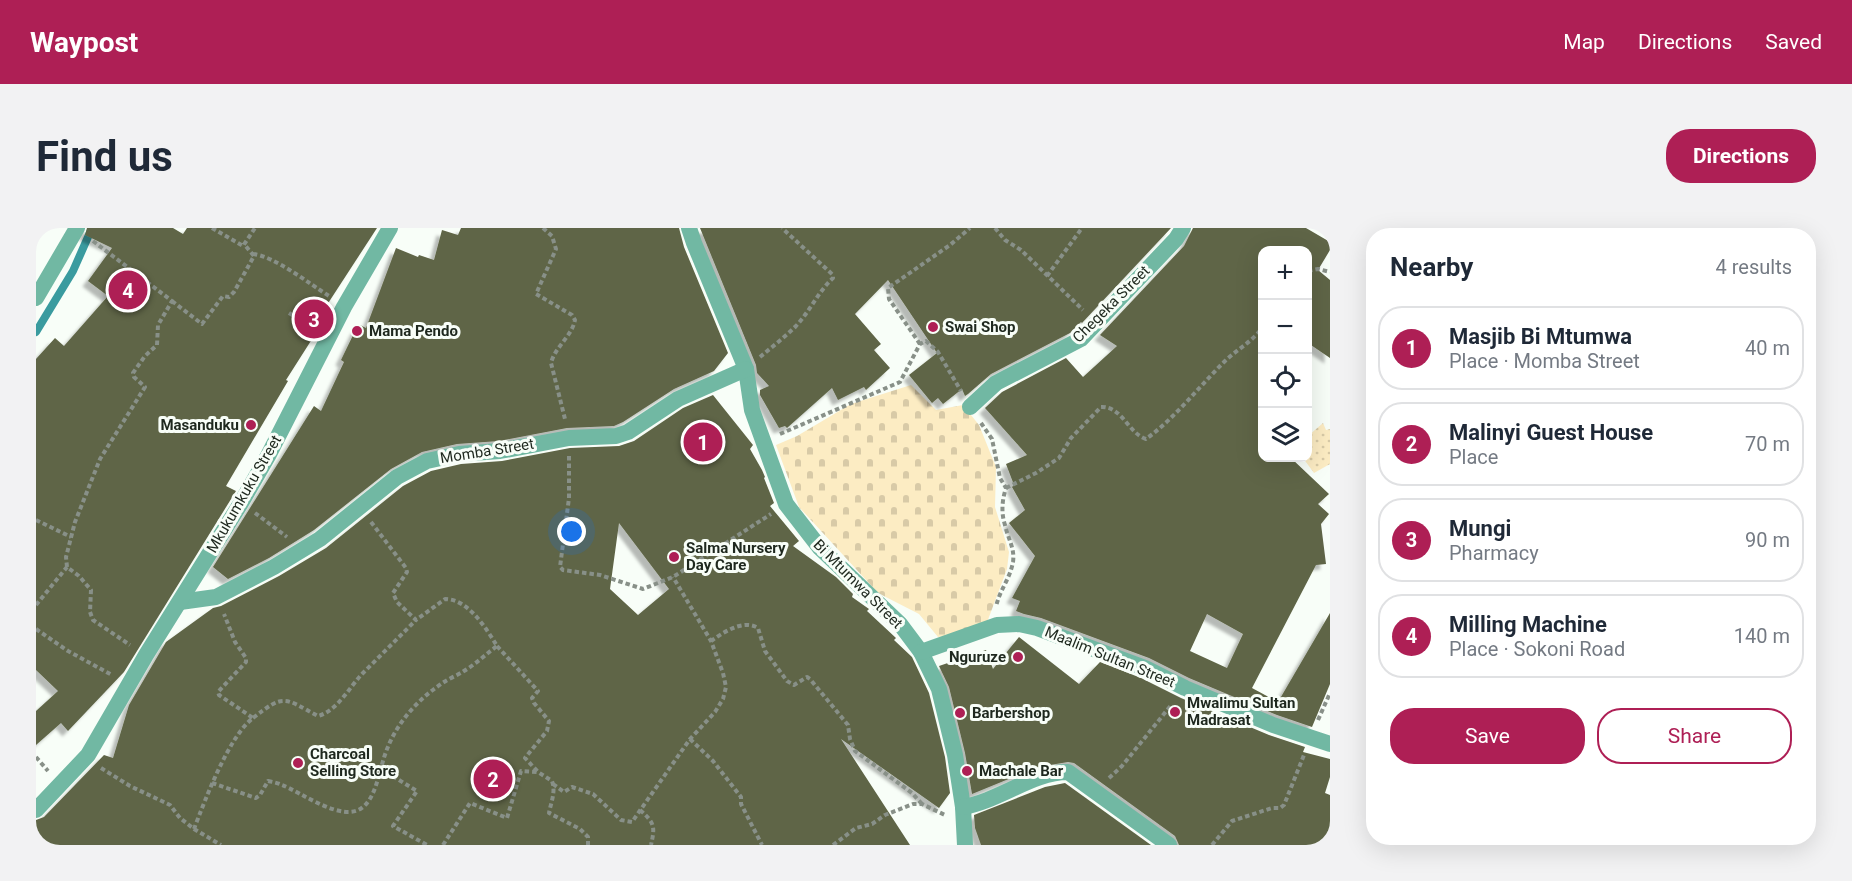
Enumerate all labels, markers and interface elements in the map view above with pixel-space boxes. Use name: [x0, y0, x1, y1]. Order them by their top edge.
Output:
text: Waypost: [30, 26, 138, 59]
text: Map: [1563, 30, 1605, 54]
text: Directions: [1638, 30, 1732, 54]
text: Saved: [1765, 30, 1822, 54]
button: Directions: [1666, 129, 1816, 183]
text: Find us: [36, 132, 173, 181]
map controls: [1258, 246, 1312, 462]
button: +: [1258, 246, 1312, 300]
text: Nearby: [1390, 252, 1473, 282]
text: 4 results: [1716, 255, 1792, 279]
street label: Chegeka Street: [1069, 262, 1153, 346]
pin: 4: [108, 268, 148, 312]
pin: 3: [294, 296, 334, 341]
button: −: [1258, 300, 1312, 354]
place label: Swai Shop: [945, 318, 1016, 336]
marker: Swai Shop: [926, 320, 940, 334]
place label: Mama Pendo: [369, 322, 458, 340]
marker: Mama Pendo: [350, 324, 364, 338]
text: Masjib Bi Mtumwa: [1449, 324, 1632, 349]
text: 1: [1406, 336, 1417, 360]
text: 40 m: [1745, 336, 1790, 360]
text: Place · Momba Street: [1449, 349, 1640, 373]
button: locate: [1258, 354, 1312, 408]
button: layers: [1258, 408, 1312, 462]
place label: Masanduku: [160, 416, 239, 434]
marker: Masanduku: [244, 418, 258, 432]
pin: 1: [684, 420, 722, 464]
text: Malinyi Guest House: [1449, 420, 1653, 445]
street label: Mkukumkuku Street: [203, 432, 285, 556]
text: 2: [1406, 432, 1417, 456]
text: 70 m: [1745, 432, 1790, 456]
street label: Momba Street: [439, 435, 535, 467]
text: Place: [1449, 445, 1498, 469]
text: Mungi: [1449, 516, 1511, 541]
your location: [557, 517, 586, 546]
text: 3: [1406, 528, 1417, 552]
text: 90 m: [1745, 528, 1790, 552]
street label: Bi Mtumwa Street: [810, 536, 906, 632]
place label: Salma Nursery Day Care: [686, 539, 786, 574]
text: Pharmacy: [1449, 541, 1539, 565]
marker: Salma Nursery Day Care: [667, 550, 681, 564]
text: Milling Machine: [1449, 612, 1607, 637]
street label: Maalim Sultan Street: [1042, 623, 1178, 691]
text: 4: [1406, 624, 1417, 648]
text: 140 m: [1734, 624, 1790, 648]
text: Place · Sokoni Road: [1449, 637, 1625, 661]
place label: Nguruze: [949, 648, 1006, 666]
marker: Nguruze: [1011, 650, 1025, 664]
place label: Mwalimu Sultan Madrasat: [1187, 694, 1295, 729]
place label: Barbershop: [972, 704, 1050, 722]
marker: Mwalimu Sultan Madrasat: [1168, 705, 1182, 719]
marker: Barbershop: [953, 706, 967, 720]
button: Save: [1390, 708, 1585, 764]
button: Share: [1597, 708, 1792, 764]
place label: Charcoal Selling Store: [310, 745, 396, 780]
marker: Charcoal Selling Store: [291, 756, 305, 770]
pin: 2: [474, 756, 512, 802]
place label: Machale Bar: [979, 762, 1064, 780]
marker: Machale Bar: [960, 764, 974, 778]

